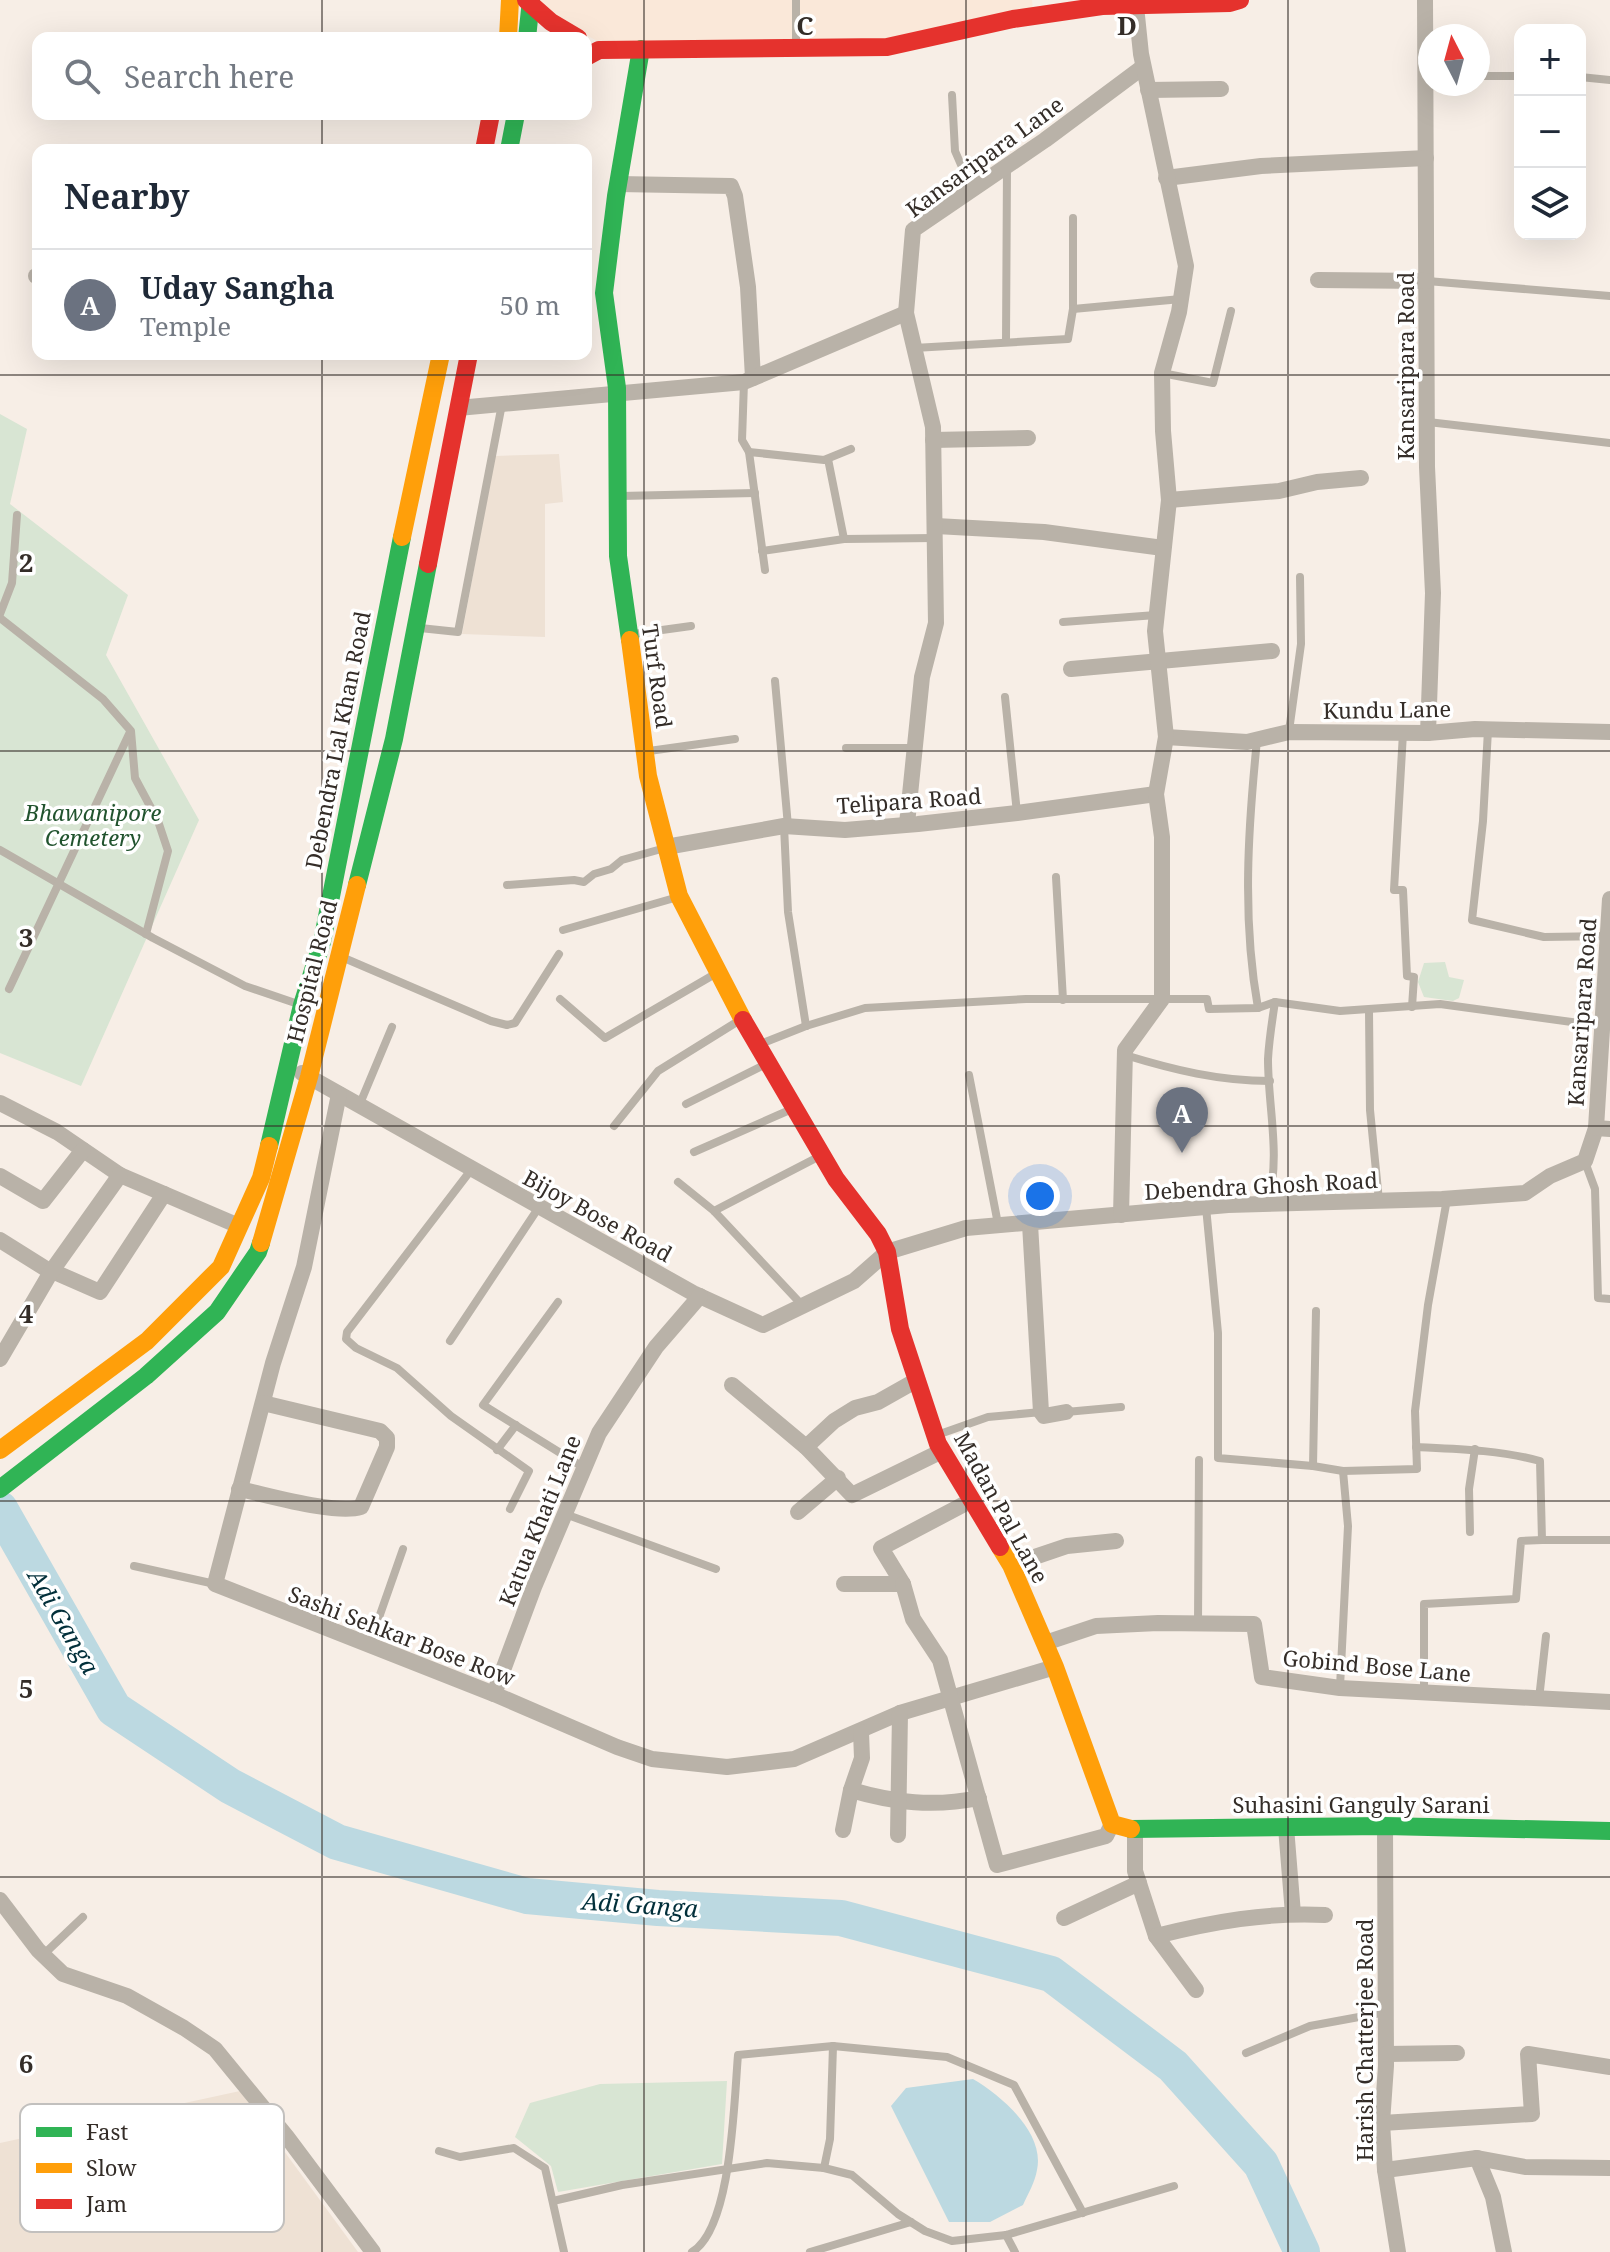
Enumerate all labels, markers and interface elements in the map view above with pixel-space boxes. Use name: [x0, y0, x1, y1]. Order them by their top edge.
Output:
text: C: [796, 7, 814, 43]
text: D: [1117, 7, 1137, 43]
north arrow: [1418, 24, 1490, 96]
map controls: [1514, 24, 1586, 240]
button: +: [1514, 24, 1586, 96]
search box: [32, 32, 592, 120]
icon: search: [60, 54, 104, 98]
text: Search here: [124, 56, 294, 97]
street label: Kansaripara Lane: [899, 89, 1069, 223]
button: −: [1514, 96, 1586, 168]
button: layers: [1514, 168, 1586, 240]
text: Nearby: [64, 173, 190, 219]
text: Uday Sangha: [140, 267, 335, 308]
street label: Kansaripara Road: [1390, 271, 1420, 460]
text: A: [80, 287, 100, 323]
text: 50 m: [500, 287, 560, 323]
text: Temple: [140, 308, 231, 344]
text: 2: [19, 544, 33, 580]
street label: Debendra Lal Khan Road: [297, 608, 377, 872]
street label: Turf Road: [636, 622, 680, 730]
street label: Kundu Lane: [1323, 693, 1451, 725]
street label: Telipara Road: [836, 780, 983, 820]
park label: Bhawanipore Cemetery: [24, 797, 162, 852]
street label: Hospital Road: [279, 896, 343, 1046]
street label: Kansaripara Road: [1559, 916, 1603, 1107]
text: 3: [19, 919, 33, 955]
pin: A: [1156, 1087, 1208, 1153]
street label: Bijoy Bose Road: [518, 1162, 678, 1269]
street label: Debendra Ghosh Road: [1143, 1164, 1379, 1206]
your location: [1020, 1176, 1060, 1216]
text: 4: [19, 1295, 34, 1331]
street label: Madan Pal Lane: [948, 1426, 1056, 1588]
street label: Katua Khati Lane: [491, 1430, 587, 1610]
water label: Adi Ganga: [20, 1561, 107, 1680]
street label: Sashi Sehkar Bose Row: [284, 1578, 520, 1692]
street label: Gobind Bose Lane: [1282, 1642, 1472, 1688]
text: 5: [19, 1670, 33, 1706]
street label: Suhasini Ganguly Sarani: [1232, 1789, 1490, 1819]
water label: Adi Ganga: [579, 1883, 699, 1925]
street label: Harish Chatterjee Road: [1349, 1918, 1379, 2162]
text: 6: [19, 2045, 33, 2081]
legend: [20, 2104, 284, 2232]
text: Fast: [86, 2116, 128, 2146]
text: Slow: [86, 2152, 136, 2182]
text: Jam: [85, 2188, 127, 2218]

